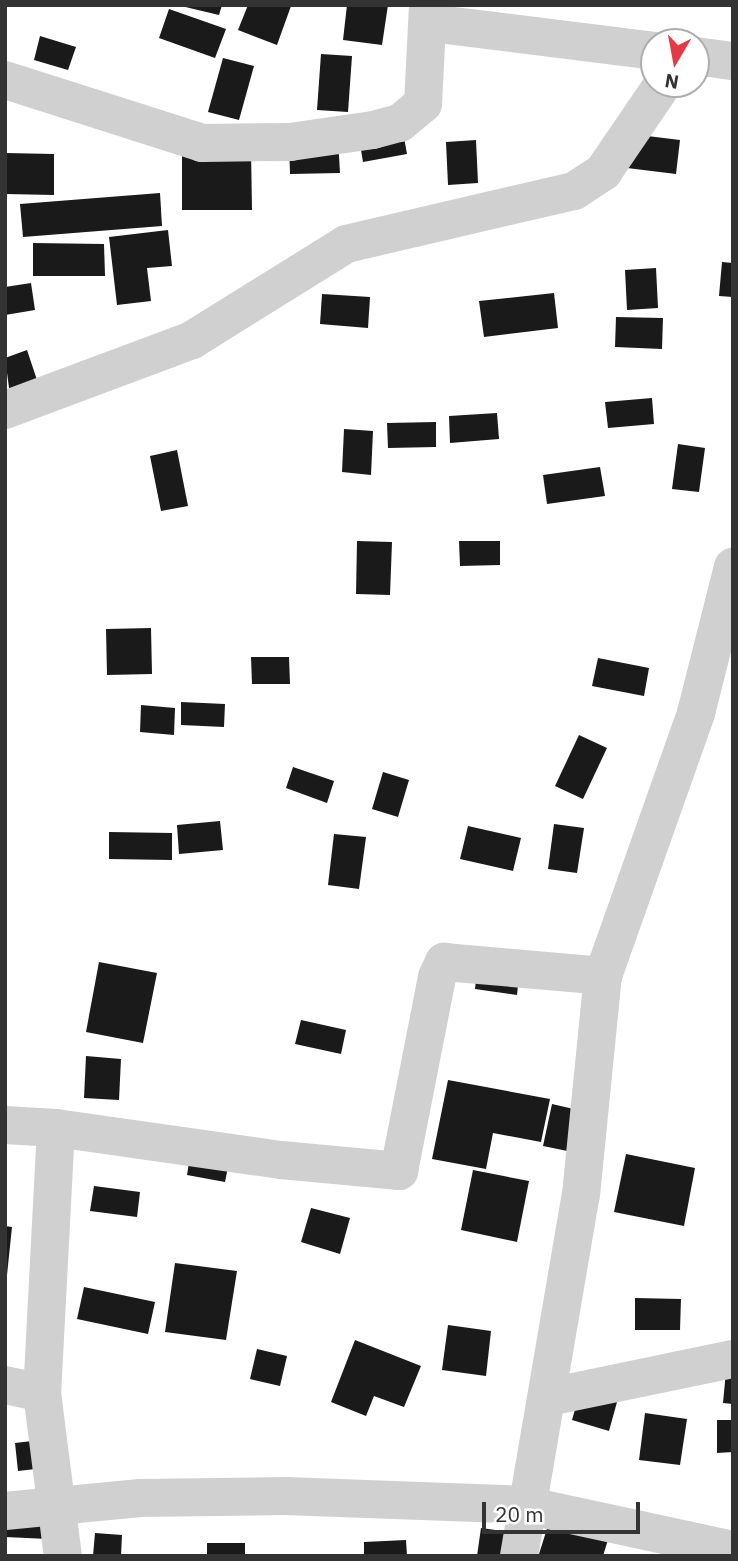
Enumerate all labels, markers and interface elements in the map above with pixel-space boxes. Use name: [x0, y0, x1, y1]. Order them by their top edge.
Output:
north arrow: [640, 28, 710, 98]
text: N: [663, 69, 681, 95]
scale bar: [486, 1488, 644, 1532]
text: 20 m: [495, 1500, 544, 1528]

